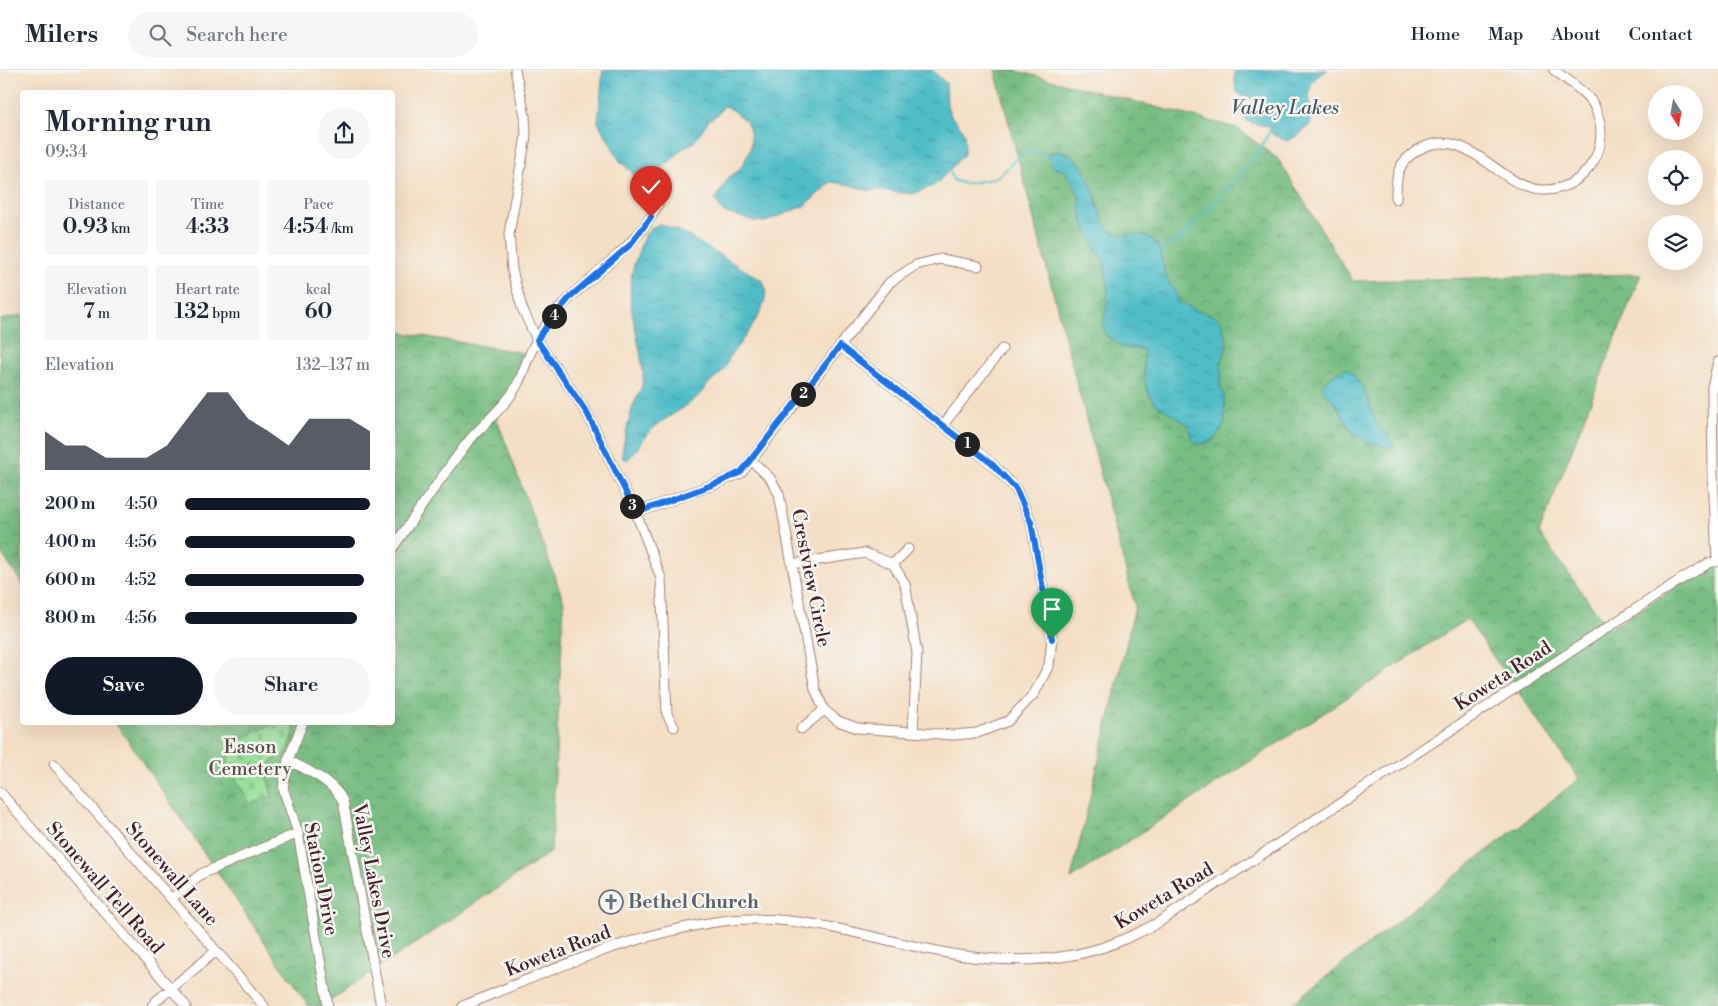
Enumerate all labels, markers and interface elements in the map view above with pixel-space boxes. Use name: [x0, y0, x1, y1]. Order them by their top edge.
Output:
search box: [128, 12, 478, 57]
text: Milers: [25, 20, 98, 50]
icon: search: [146, 21, 174, 49]
text: Search here: [186, 23, 288, 47]
text: Home: [1411, 23, 1460, 46]
text: Map: [1488, 23, 1524, 46]
text: About: [1552, 23, 1601, 46]
text: Contact: [1629, 23, 1693, 46]
north arrow: [1648, 85, 1702, 140]
map controls: [1648, 85, 1703, 270]
water label: Valley Lakes: [1231, 96, 1340, 121]
text: Morning run: [45, 105, 212, 140]
button: share: [318, 107, 370, 159]
text: 09:34: [45, 142, 88, 162]
button: locate: [1648, 150, 1703, 205]
pin: [630, 166, 672, 217]
icon: check: [637, 173, 665, 201]
text: Distance: [68, 196, 125, 214]
text: Time: [191, 196, 224, 214]
text: Pace: [303, 196, 334, 214]
text: 0.93: [62, 214, 108, 240]
text: 4:33: [186, 214, 229, 240]
text: 4:54: [283, 214, 329, 240]
button: layers: [1648, 215, 1703, 270]
text: km: [108, 220, 131, 238]
text: /km: [329, 220, 354, 238]
text: Elevation: [66, 281, 127, 299]
text: Heart rate: [175, 281, 240, 299]
text: kcal: [306, 281, 331, 299]
text: 7: [83, 299, 95, 325]
text: 132: [174, 299, 209, 325]
text: 60: [305, 299, 332, 325]
pin: 4: [542, 304, 566, 328]
text: m: [95, 305, 110, 323]
text: bpm: [209, 305, 241, 323]
text: 4: [550, 307, 559, 325]
text: Elevation: [45, 355, 114, 375]
text: 132–137 m: [296, 355, 370, 375]
pin: 2: [790, 382, 816, 406]
text: 2: [799, 385, 808, 403]
pin: 1: [954, 432, 980, 456]
text: 1: [964, 435, 971, 453]
text: 200 m: [45, 494, 95, 514]
text: 4:50: [125, 494, 158, 514]
pin: 3: [620, 494, 644, 518]
text: 3: [628, 497, 637, 515]
street label: Crestview Circle: [786, 507, 836, 649]
text: 400 m: [45, 532, 96, 552]
text: 4:56: [125, 532, 157, 552]
text: 600 m: [45, 570, 95, 590]
text: 4:52: [125, 570, 156, 590]
pin: [1031, 588, 1073, 639]
icon: arrive: [1038, 595, 1066, 623]
text: 800 m: [45, 608, 96, 628]
text: 4:56: [125, 608, 157, 628]
street label: Koweta Road: [1450, 636, 1556, 716]
button: Save: [45, 657, 203, 715]
button: Share: [213, 657, 370, 715]
park label: Eason Cemetery: [208, 735, 292, 781]
street label: Valley Lakes Drive: [347, 800, 401, 961]
street label: Stonewall Tell Road: [41, 817, 169, 959]
street label: Stonewall Lane: [120, 817, 224, 931]
street label: Station Drive: [298, 820, 344, 938]
street label: Koweta Road: [1110, 857, 1218, 935]
church icon: Bethel Church: [598, 889, 624, 915]
place label: Bethel Church: [628, 890, 759, 914]
street label: Koweta Road: [502, 920, 614, 982]

